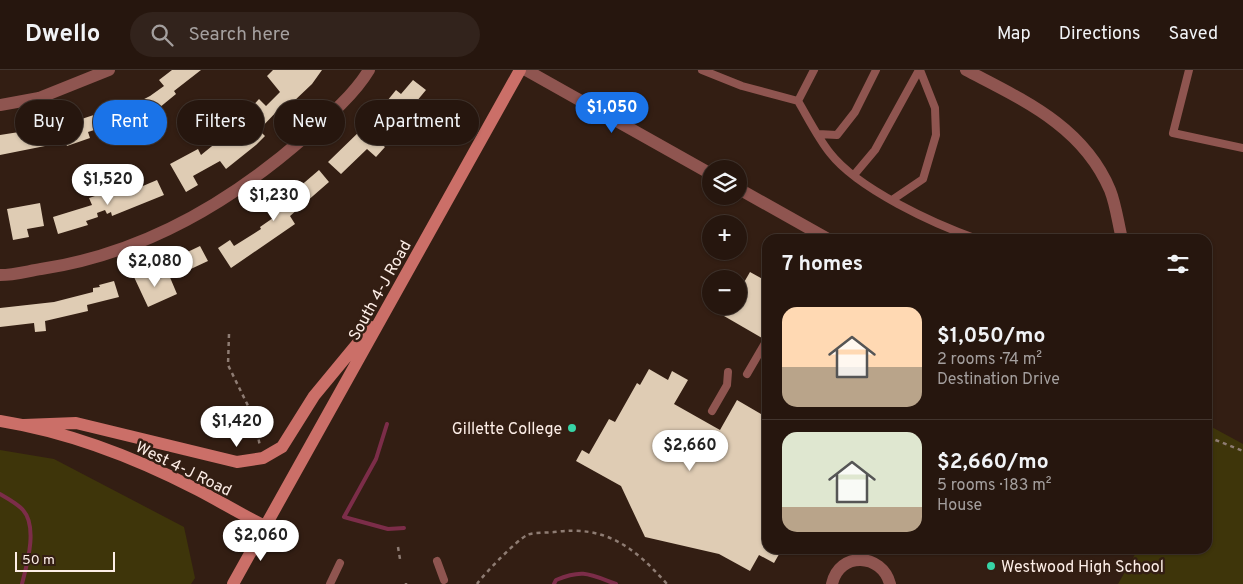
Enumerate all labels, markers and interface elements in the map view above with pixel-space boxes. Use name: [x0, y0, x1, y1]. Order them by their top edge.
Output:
search box: [130, 12, 480, 57]
text: Dwello: [25, 20, 100, 50]
icon: search: [148, 21, 176, 49]
text: Search here: [188, 23, 290, 47]
text: Map: [997, 23, 1031, 46]
text: Directions: [1059, 23, 1141, 46]
text: Saved: [1169, 23, 1218, 46]
pin: $1,050: [571, 92, 653, 134]
text: $1,050: [587, 98, 637, 118]
chip: Buy: [15, 100, 83, 145]
chip: Rent: [93, 100, 167, 145]
chip: Filters: [177, 100, 264, 145]
chip: New: [274, 100, 345, 145]
chip: Apartment: [355, 100, 479, 145]
map controls: [702, 160, 747, 315]
button: layers: [702, 160, 747, 205]
pin: $1,520: [67, 164, 149, 206]
text: $1,520: [83, 170, 133, 190]
pin: $1,230: [233, 180, 315, 222]
text: $1,230: [249, 186, 299, 206]
button: +: [702, 215, 747, 260]
street label: South 4-J Road: [345, 237, 416, 345]
pin: $2,080: [114, 246, 196, 288]
icon: filters: [1164, 250, 1192, 278]
text: 7 homes: [782, 251, 863, 278]
text: $2,080: [128, 252, 182, 272]
button: −: [702, 270, 747, 315]
text: $1,050/mo: [937, 323, 1045, 350]
icon: home: [822, 327, 882, 387]
text: 2 rooms · 74 m²: [937, 350, 1042, 370]
text: Destination Drive: [937, 370, 1060, 390]
pin: $1,420: [196, 406, 278, 448]
text: $1,420: [212, 412, 262, 432]
place label: Gillette College: [452, 420, 562, 440]
marker: Gillette College: [566, 422, 578, 434]
pin: $2,660: [649, 430, 731, 472]
text: $2,660: [663, 436, 717, 456]
street label: West 4-J Road: [132, 438, 234, 502]
text: $2,660/mo: [937, 449, 1049, 476]
icon: home: [822, 452, 882, 512]
text: 5 rooms · 183 m²: [937, 476, 1052, 496]
text: House: [937, 496, 982, 516]
pin: $2,060: [220, 520, 302, 562]
text: $2,060: [234, 526, 288, 546]
scale bar: [15, 549, 115, 572]
text: 50 m: [22, 552, 55, 569]
place label: Westwood High School: [1001, 558, 1164, 578]
marker: Westwood High School: [985, 560, 997, 572]

